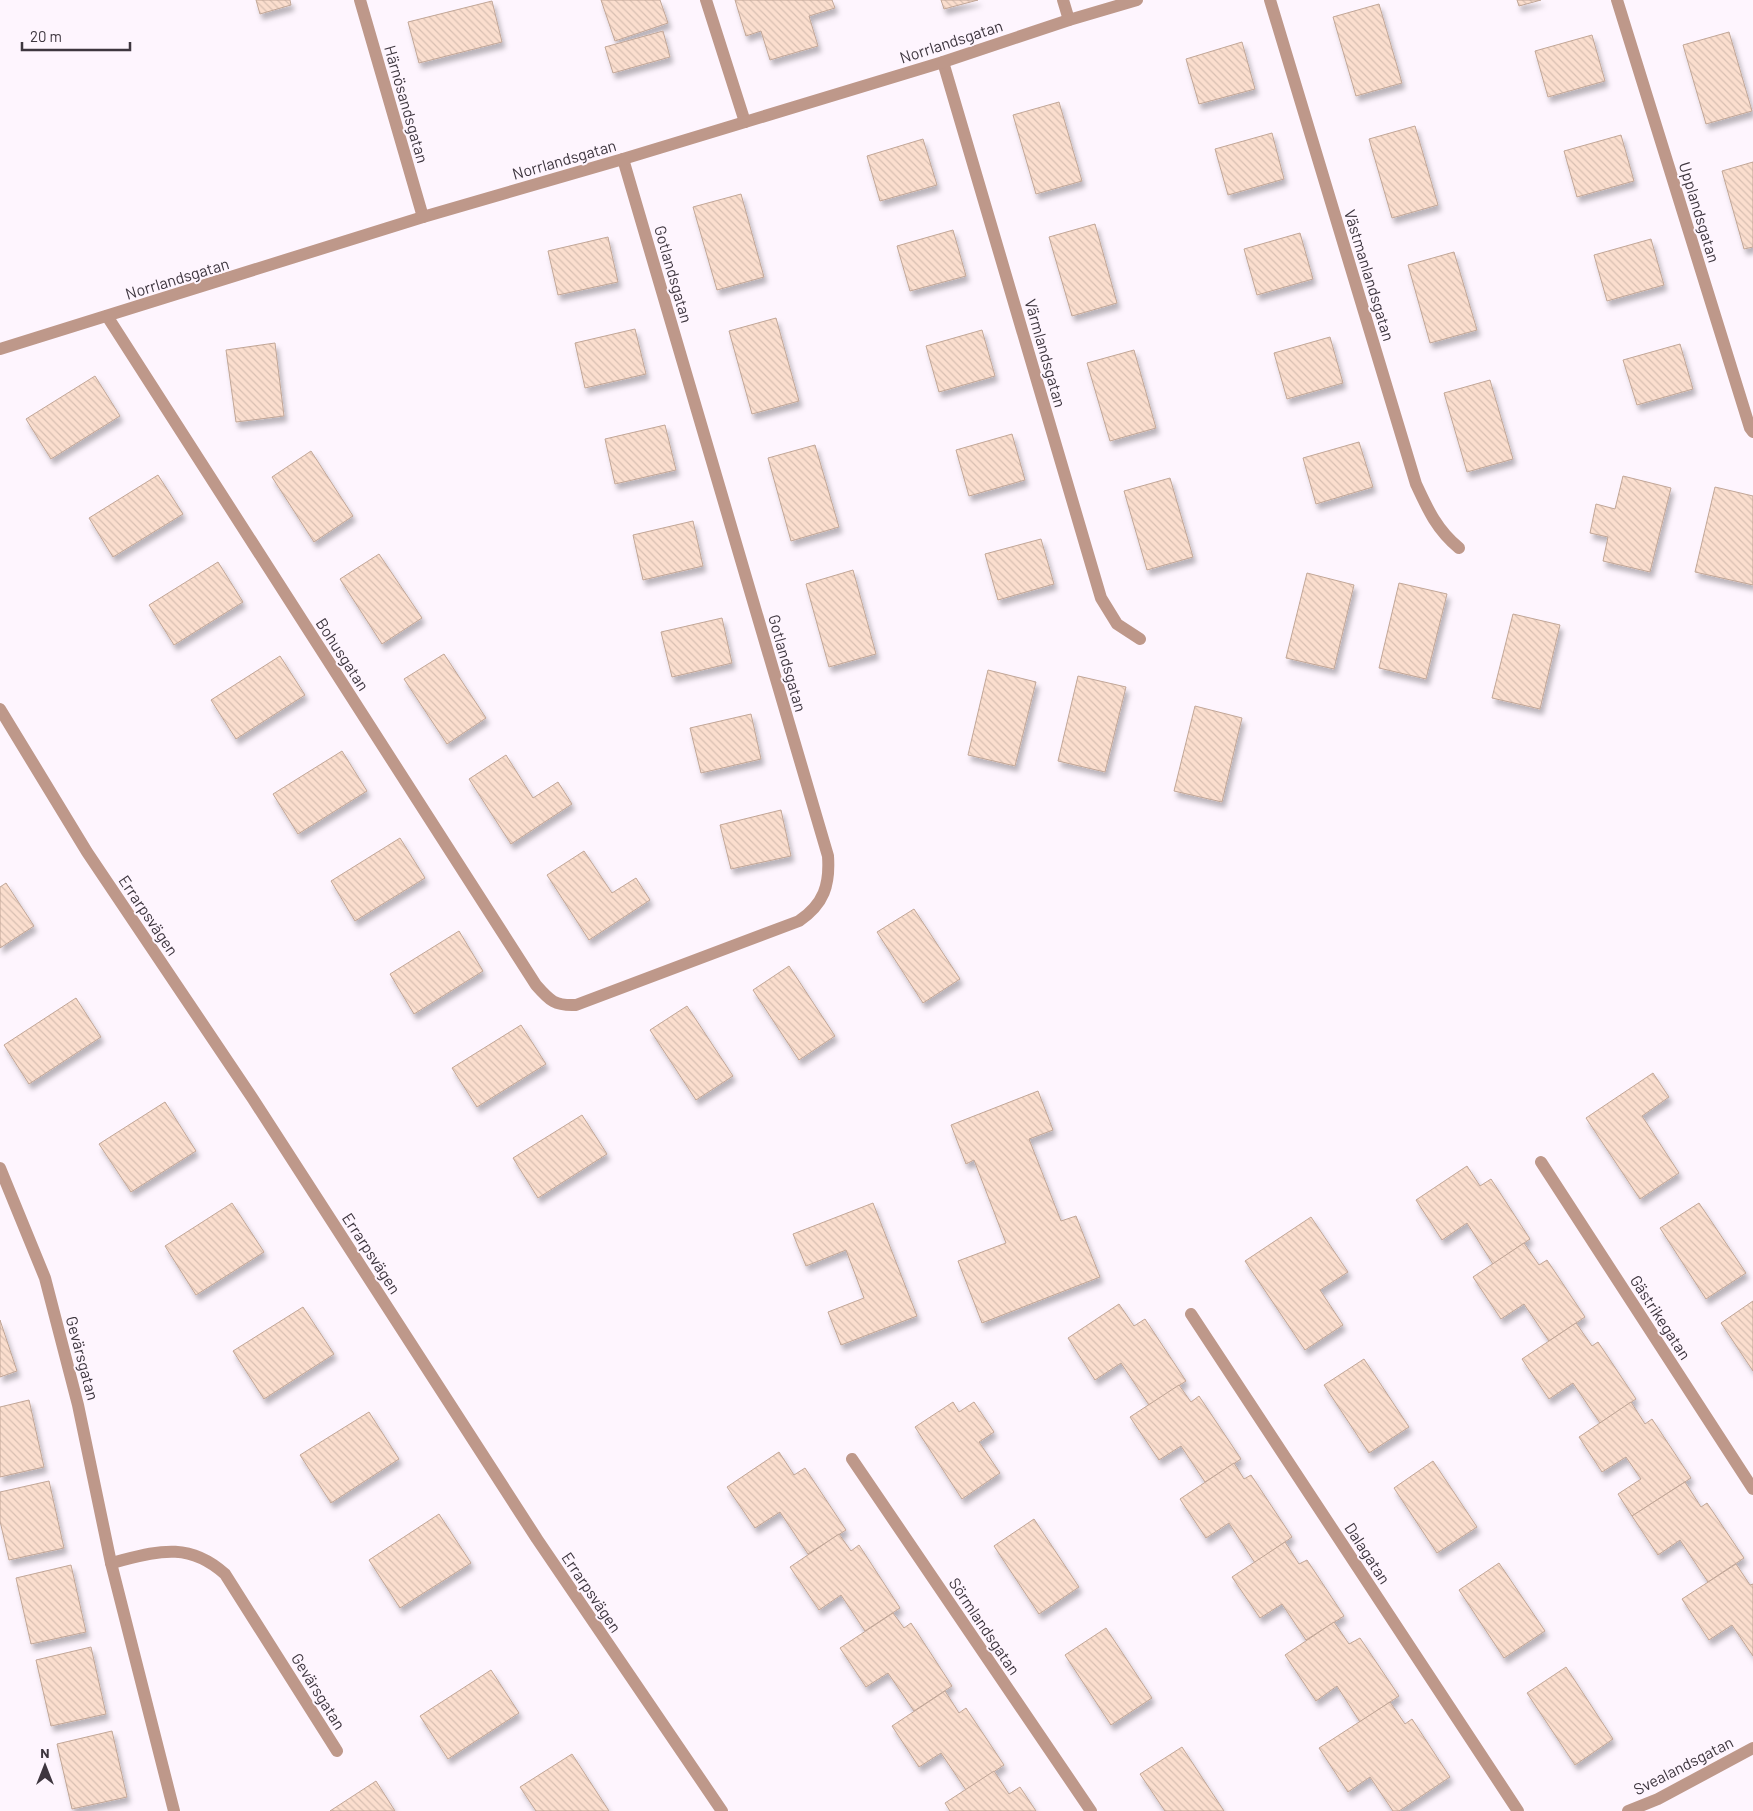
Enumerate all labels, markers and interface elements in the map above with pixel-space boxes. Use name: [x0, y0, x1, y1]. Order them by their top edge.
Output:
street label: Norrlandsgatan: [897, 15, 1005, 67]
scale bar: [22, 20, 130, 52]
text: 20 m: [30, 27, 62, 45]
street label: Härnösandsgatan: [381, 43, 433, 165]
street label: Norrlandsgatan: [510, 135, 618, 183]
street label: Upplandsgatan: [1676, 159, 1724, 265]
street label: Västmanlandsgatan: [1341, 207, 1399, 343]
street label: Gotlandsgatan: [651, 223, 697, 325]
street label: Norrlandsgatan: [123, 253, 231, 303]
street label: Värmlandsgatan: [1021, 297, 1071, 409]
street label: Gotlandsgatan: [765, 612, 811, 714]
street label: Bohusgatan: [312, 614, 374, 694]
street label: Errarpsvägen: [115, 871, 183, 959]
street label: Errarpsvägen: [339, 1209, 405, 1297]
street label: Gästrikegatan: [1627, 1271, 1695, 1363]
street label: Gevärsgatan: [63, 1314, 103, 1402]
street label: Dalagatan: [1341, 1519, 1395, 1587]
street label: Errarpsvägen: [558, 1548, 626, 1636]
street label: Sörmlandsgatan: [946, 1574, 1024, 1678]
street label: Gevärsgatan: [288, 1649, 350, 1733]
street label: Svealandsgatan: [1630, 1732, 1736, 1798]
north arrow: [20, 1741, 70, 1791]
text: N: [40, 1744, 50, 1761]

